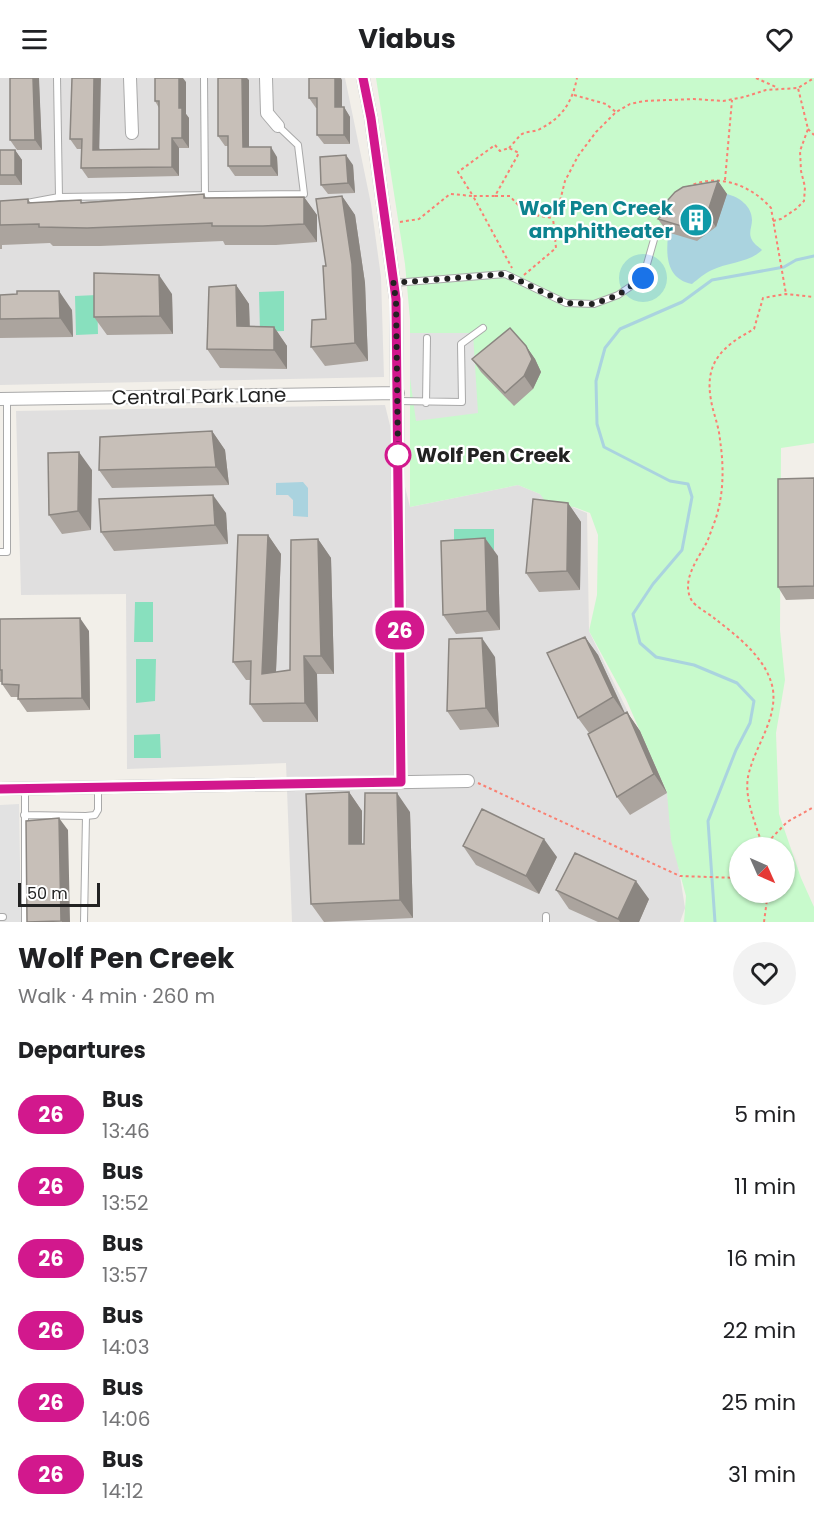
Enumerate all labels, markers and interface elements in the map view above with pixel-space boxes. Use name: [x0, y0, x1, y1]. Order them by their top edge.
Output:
text: Viabus: [358, 20, 456, 57]
icon: menu: [18, 23, 51, 56]
icon: heart: [763, 23, 796, 56]
place label: Wolf Pen Creek amphitheater: [519, 194, 674, 245]
building icon: Wolf Pen Creek amphitheater: [678, 202, 714, 238]
your location: [628, 263, 658, 293]
street label: Central Park Lane: [111, 380, 287, 412]
place label: Wolf Pen Creek: [416, 441, 571, 469]
marker: Wolf Pen Creek: [385, 442, 411, 468]
line badge: 26: [373, 610, 427, 650]
text: 26: [387, 616, 413, 645]
north arrow: [729, 837, 795, 903]
map controls: [729, 837, 795, 903]
scale bar: [18, 880, 100, 908]
text: 50 m: [27, 882, 68, 905]
text: Wolf Pen Creek: [18, 939, 234, 978]
button: heart: [733, 942, 796, 1005]
text: Walk · 4 min · 260 m: [18, 982, 215, 1010]
text: Departures: [18, 1035, 146, 1066]
text: Bus: [102, 1084, 144, 1115]
text: 5 min: [734, 1099, 796, 1130]
text: 26: [38, 1100, 64, 1129]
text: 13:46: [102, 1117, 150, 1145]
text: Bus: [102, 1156, 144, 1187]
text: 11 min: [734, 1171, 796, 1202]
text: 26: [38, 1172, 64, 1201]
text: 13:52: [102, 1189, 149, 1217]
text: Bus: [102, 1228, 144, 1259]
text: 16 min: [727, 1243, 796, 1274]
text: 26: [38, 1244, 64, 1273]
text: 13:57: [102, 1261, 148, 1289]
text: Bus: [102, 1300, 144, 1331]
text: 22 min: [723, 1315, 796, 1346]
text: 26: [38, 1316, 64, 1345]
text: 14:03: [102, 1333, 150, 1361]
text: Bus: [102, 1372, 144, 1403]
text: 25 min: [722, 1387, 796, 1418]
text: 26: [38, 1388, 64, 1417]
text: 14:06: [102, 1405, 151, 1433]
text: Bus: [102, 1444, 144, 1475]
text: 31 min: [728, 1459, 796, 1490]
text: 26: [38, 1460, 64, 1489]
text: 14:12: [102, 1477, 143, 1505]

